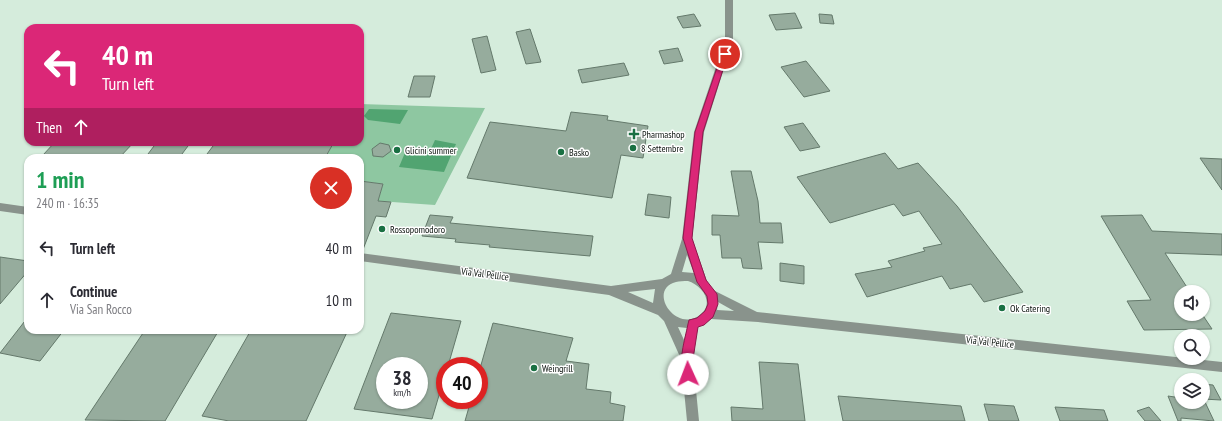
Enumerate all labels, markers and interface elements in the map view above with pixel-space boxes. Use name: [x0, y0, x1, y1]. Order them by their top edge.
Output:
text: 40 m: [102, 36, 153, 73]
pin: [708, 37, 742, 71]
icon: left: [36, 40, 88, 92]
icon: arrive: [714, 43, 736, 65]
text: Turn left: [102, 72, 154, 95]
icon: ahead: [70, 116, 92, 138]
text: Then: [36, 118, 62, 137]
place label: Pharmashop: [642, 128, 685, 141]
marker: Pharmashop: [629, 129, 639, 139]
place label: 8 Settembre: [641, 142, 683, 155]
marker: 8 Settembre: [628, 143, 638, 153]
place label: Glicini summer: [405, 144, 457, 157]
marker: Glicini summer: [392, 145, 402, 155]
place label: Basko: [569, 146, 589, 159]
marker: Basko: [556, 147, 566, 157]
text: 1 min: [36, 164, 84, 195]
button: close: [310, 167, 352, 209]
text: 240 m · 16:35: [36, 195, 99, 212]
place label: Rossopomodoro: [390, 223, 445, 236]
marker: Rossopomodoro: [377, 224, 387, 234]
icon: left: [36, 237, 58, 259]
text: Turn left: [70, 239, 115, 258]
text: 40 m: [326, 239, 352, 258]
street label: Via Val Pellice: [459, 264, 510, 283]
text: Continue: [70, 282, 117, 301]
map controls: [1174, 285, 1210, 409]
button: sound: [1174, 285, 1210, 321]
icon: ahead: [36, 289, 58, 311]
text: 10 m: [326, 291, 352, 310]
text: Via San Rocco: [70, 301, 132, 318]
place label: Ok Catering: [1010, 302, 1050, 315]
marker: Ok Catering: [997, 303, 1007, 313]
button: search: [1174, 329, 1210, 365]
street label: Via Val Pellice: [964, 333, 1015, 351]
position arrow: [667, 353, 709, 395]
speed limit sign: 40: [436, 357, 488, 409]
place label: Weingrill: [542, 362, 574, 375]
marker: Weingrill: [529, 363, 539, 373]
text: 38: [392, 365, 412, 391]
button: layers: [1174, 373, 1210, 409]
text: km/h: [393, 386, 411, 399]

